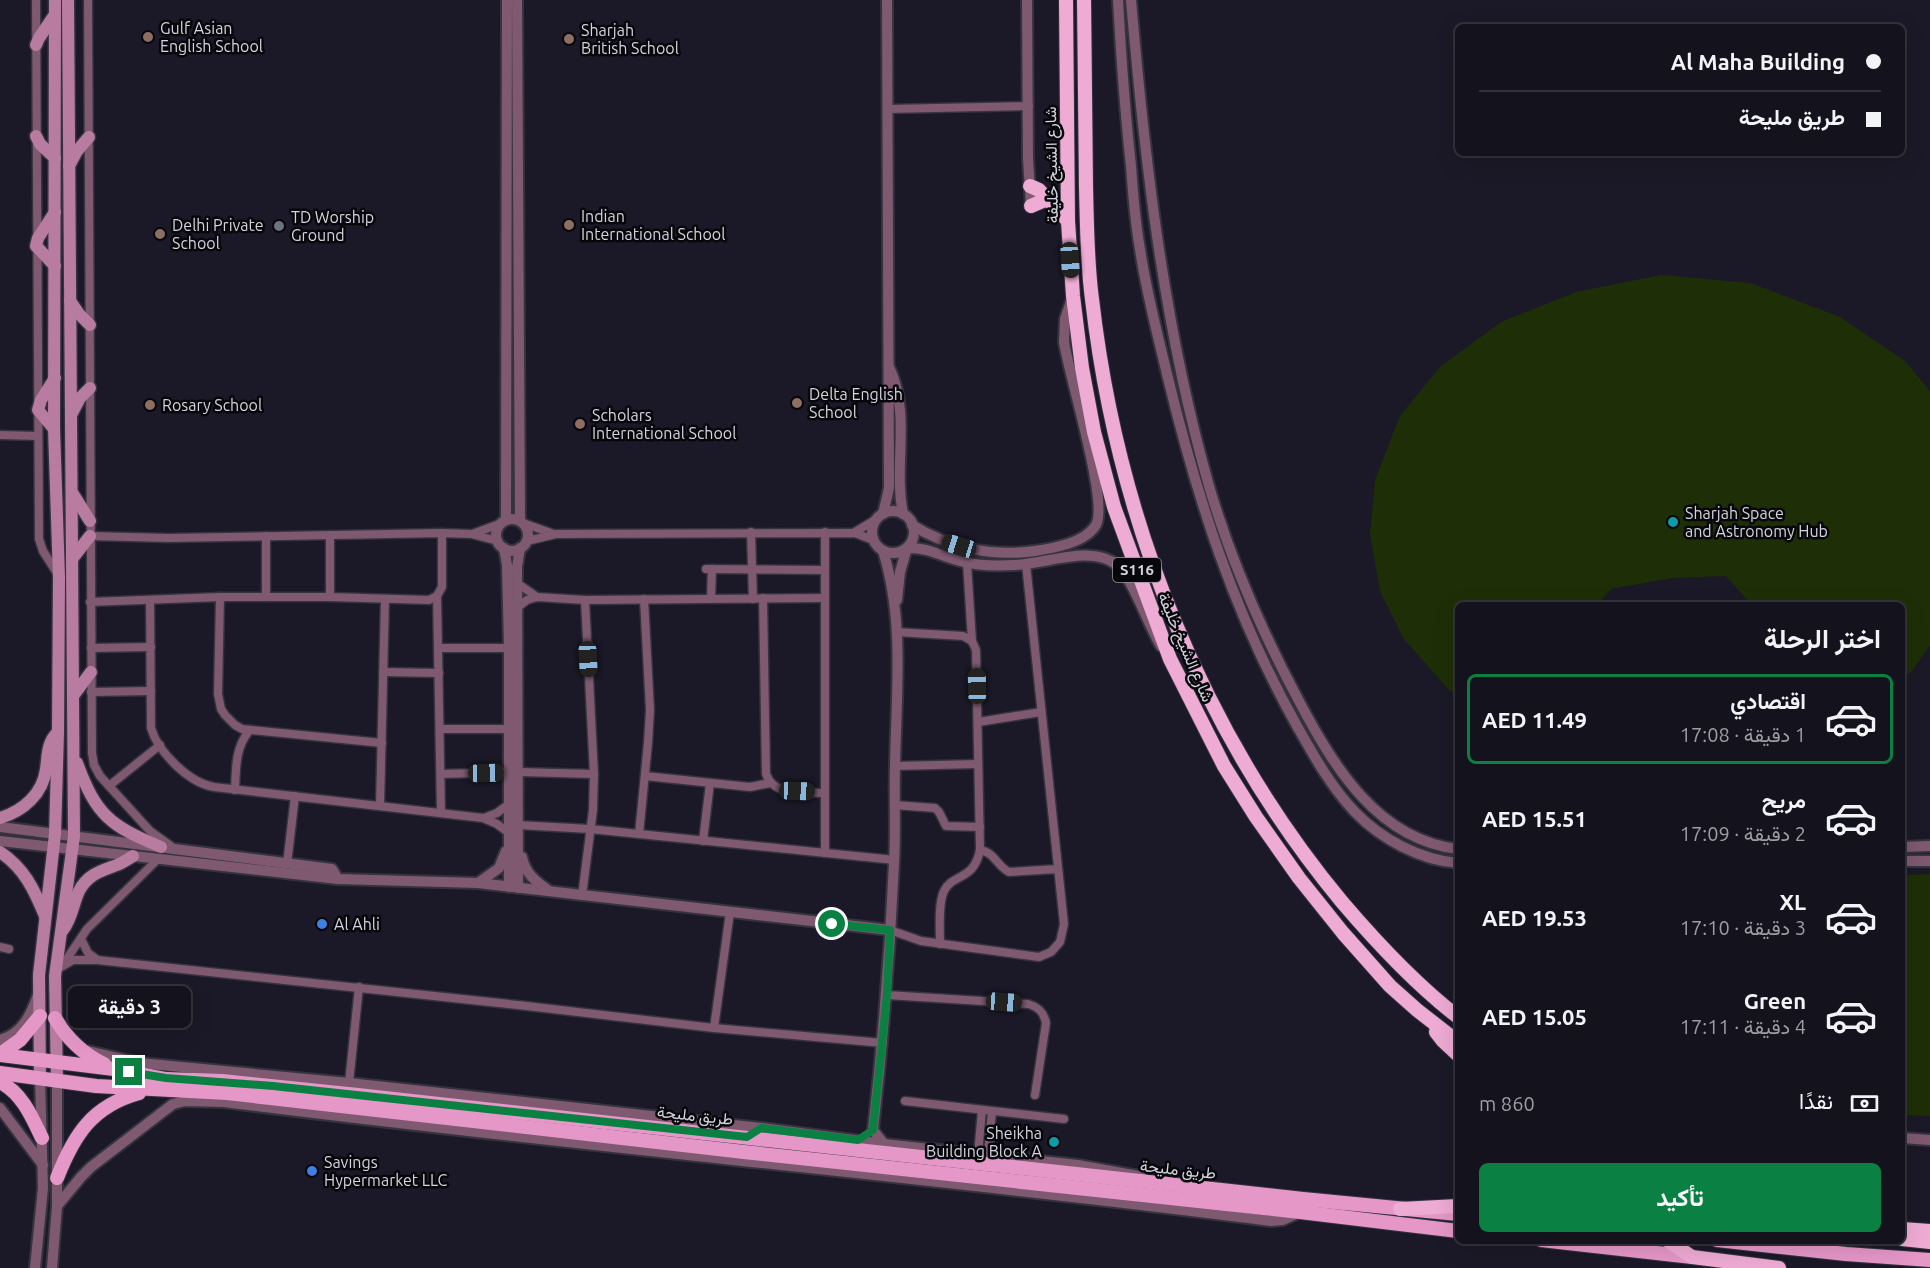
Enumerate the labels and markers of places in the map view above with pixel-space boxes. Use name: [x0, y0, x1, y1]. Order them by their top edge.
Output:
place label: Gulf Asian English School: [160, 19, 263, 55]
place label: Sharjah British School: [581, 21, 679, 57]
marker: Gulf Asian English School: [141, 30, 155, 44]
marker: Sharjah British School: [562, 32, 576, 46]
place label: Indian International School: [581, 207, 725, 243]
place label: TD Worship Ground: [291, 208, 374, 244]
place label: Delhi Private School: [172, 216, 264, 252]
marker: Indian International School: [562, 218, 576, 232]
marker: TD Worship Ground: [272, 219, 286, 233]
marker: Delhi Private School: [153, 227, 167, 241]
place label: Delta English School: [809, 385, 903, 421]
place label: Rosary School: [162, 396, 262, 414]
marker: Delta English School: [790, 396, 804, 410]
marker: Rosary School: [143, 398, 157, 412]
place label: Scholars International School: [592, 406, 736, 442]
marker: Scholars International School: [573, 417, 587, 431]
place label: Sharjah Space and Astronomy Hub: [1685, 504, 1828, 540]
marker: Sharjah Space and Astronomy Hub: [1666, 515, 1680, 529]
place label: Al Ahli: [334, 915, 380, 933]
marker: Al Ahli: [315, 917, 329, 931]
place label: Sheikha Building Block A: [926, 1124, 1043, 1160]
marker: Sheikha Building Block A: [1047, 1135, 1061, 1149]
place label: Savings Hypermarket LLC: [324, 1153, 448, 1189]
marker: Savings Hypermarket LLC: [305, 1164, 319, 1178]

